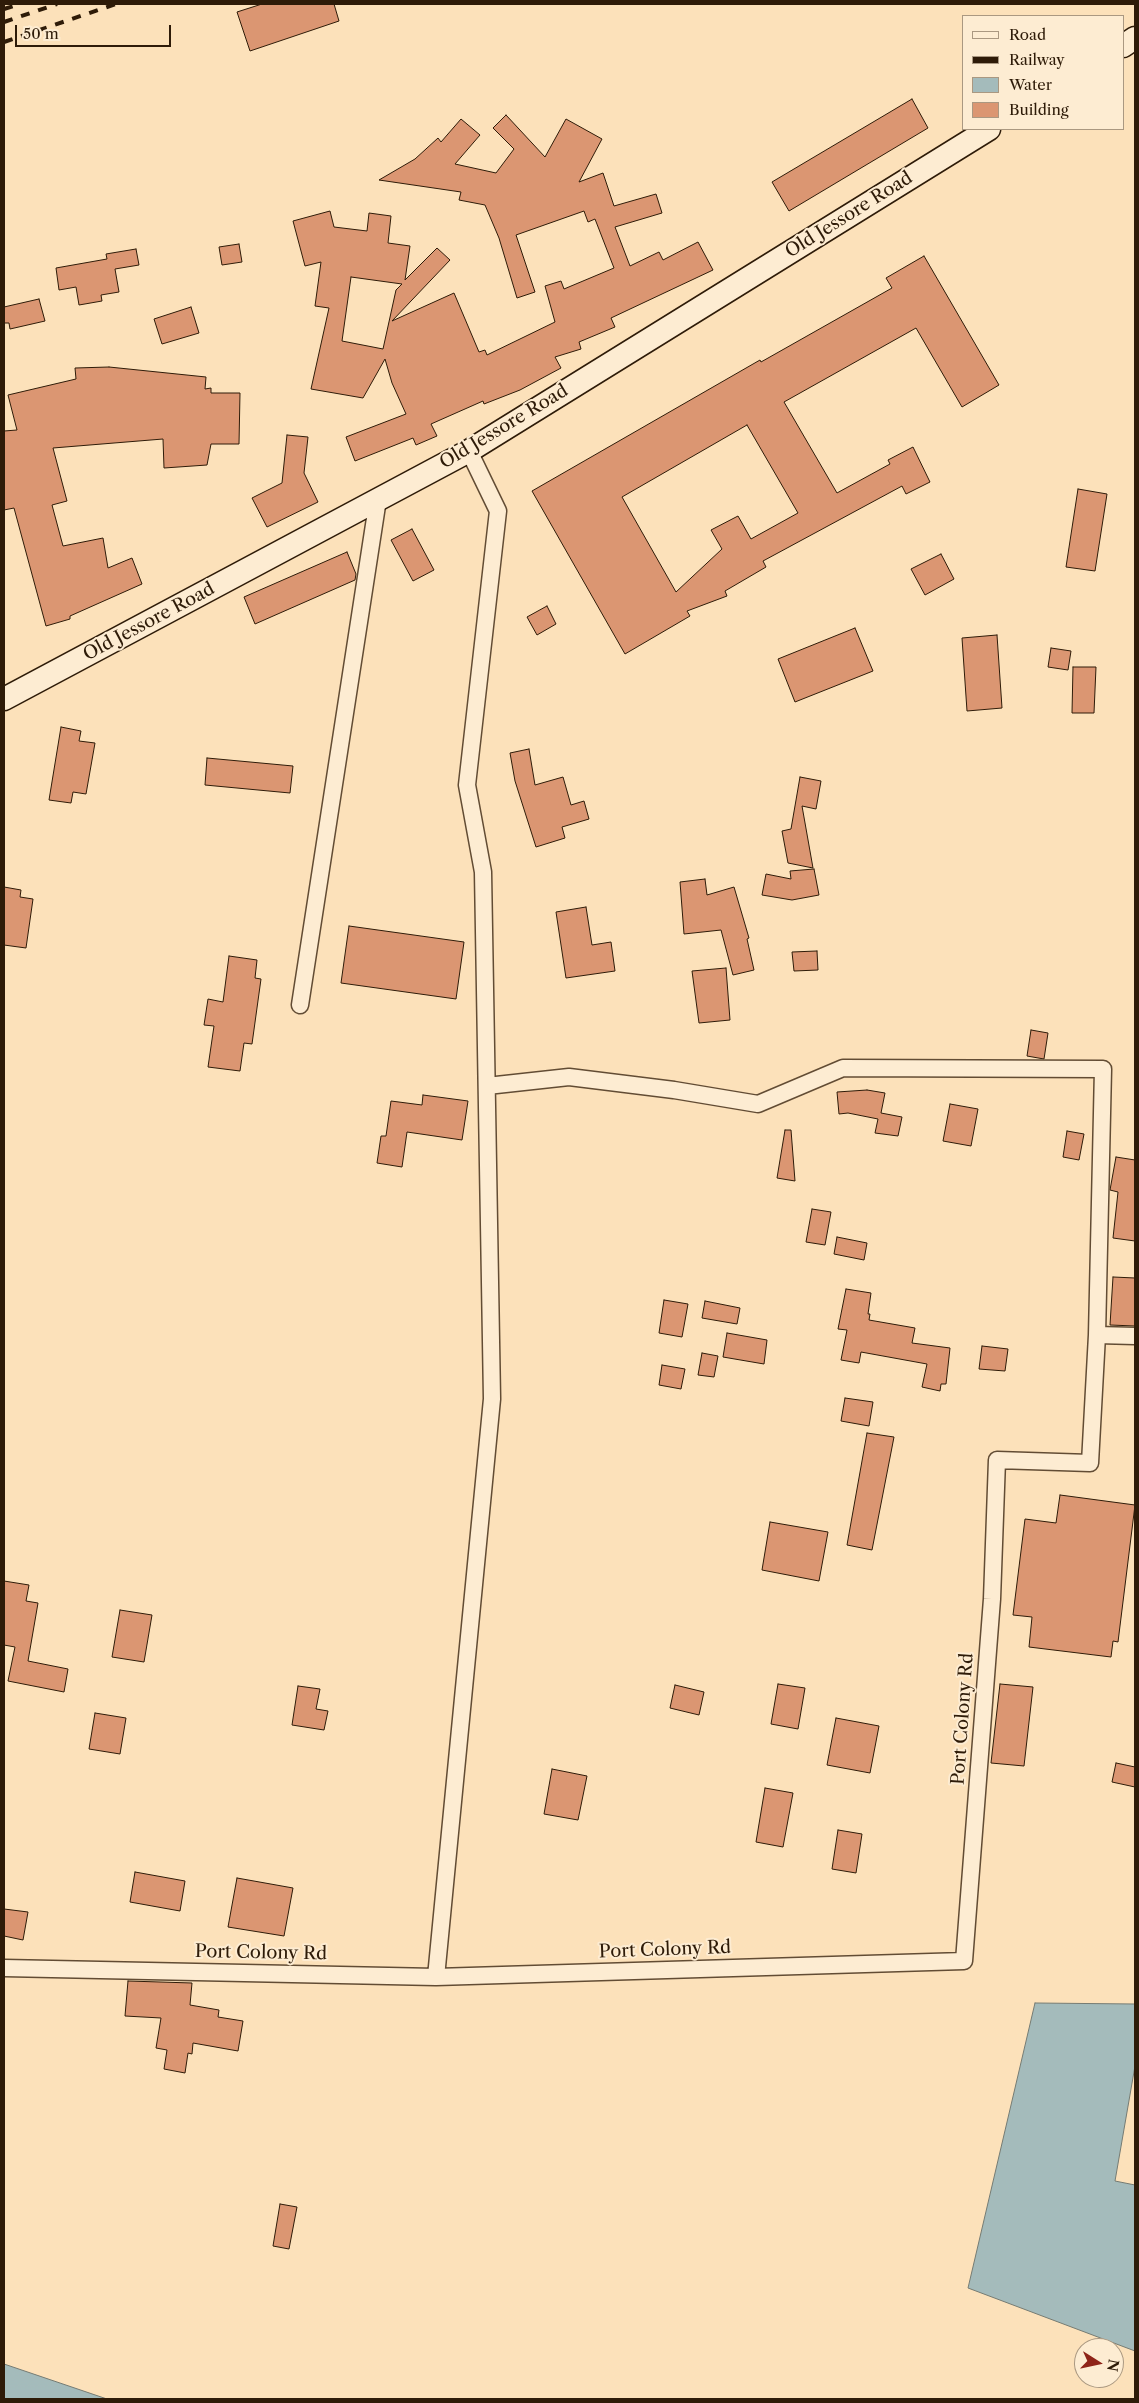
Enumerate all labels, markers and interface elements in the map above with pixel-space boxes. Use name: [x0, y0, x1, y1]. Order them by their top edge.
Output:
scale bar: [18, 15, 174, 47]
legend: [962, 15, 1124, 130]
text: 50 m: [23, 24, 59, 43]
text: Road: [1009, 25, 1046, 44]
text: Railway: [1009, 50, 1065, 69]
text: Water: [1009, 75, 1052, 94]
text: Building: [1009, 100, 1069, 119]
street label: Old Jessore Road: [782, 167, 916, 263]
street label: Old Jessore Road: [436, 380, 572, 474]
street label: Old Jessore Road: [80, 578, 218, 666]
street label: Port Colony Rd: [948, 1652, 978, 1786]
street label: Port Colony Rd: [599, 1937, 731, 1963]
street label: Port Colony Rd: [195, 1941, 327, 1965]
north arrow: [1074, 2338, 1124, 2388]
text: N: [1103, 2358, 1123, 2373]

